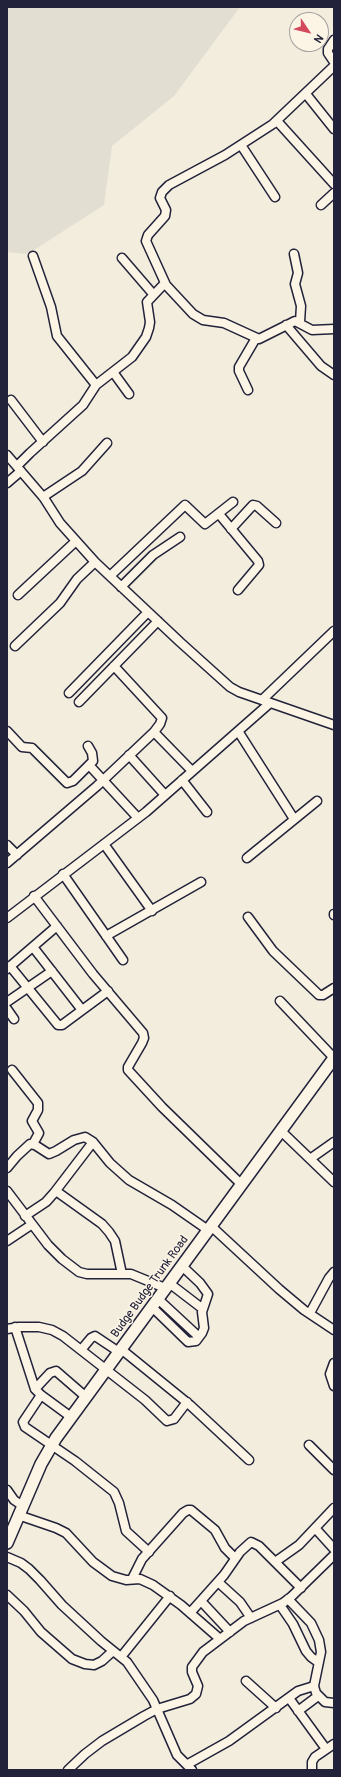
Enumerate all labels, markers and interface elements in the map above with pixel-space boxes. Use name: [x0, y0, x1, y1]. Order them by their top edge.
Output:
north arrow: [289, 12, 329, 52]
text: N: [311, 32, 326, 45]
street label: Budge Budge Trunk Road: [108, 1233, 192, 1341]

